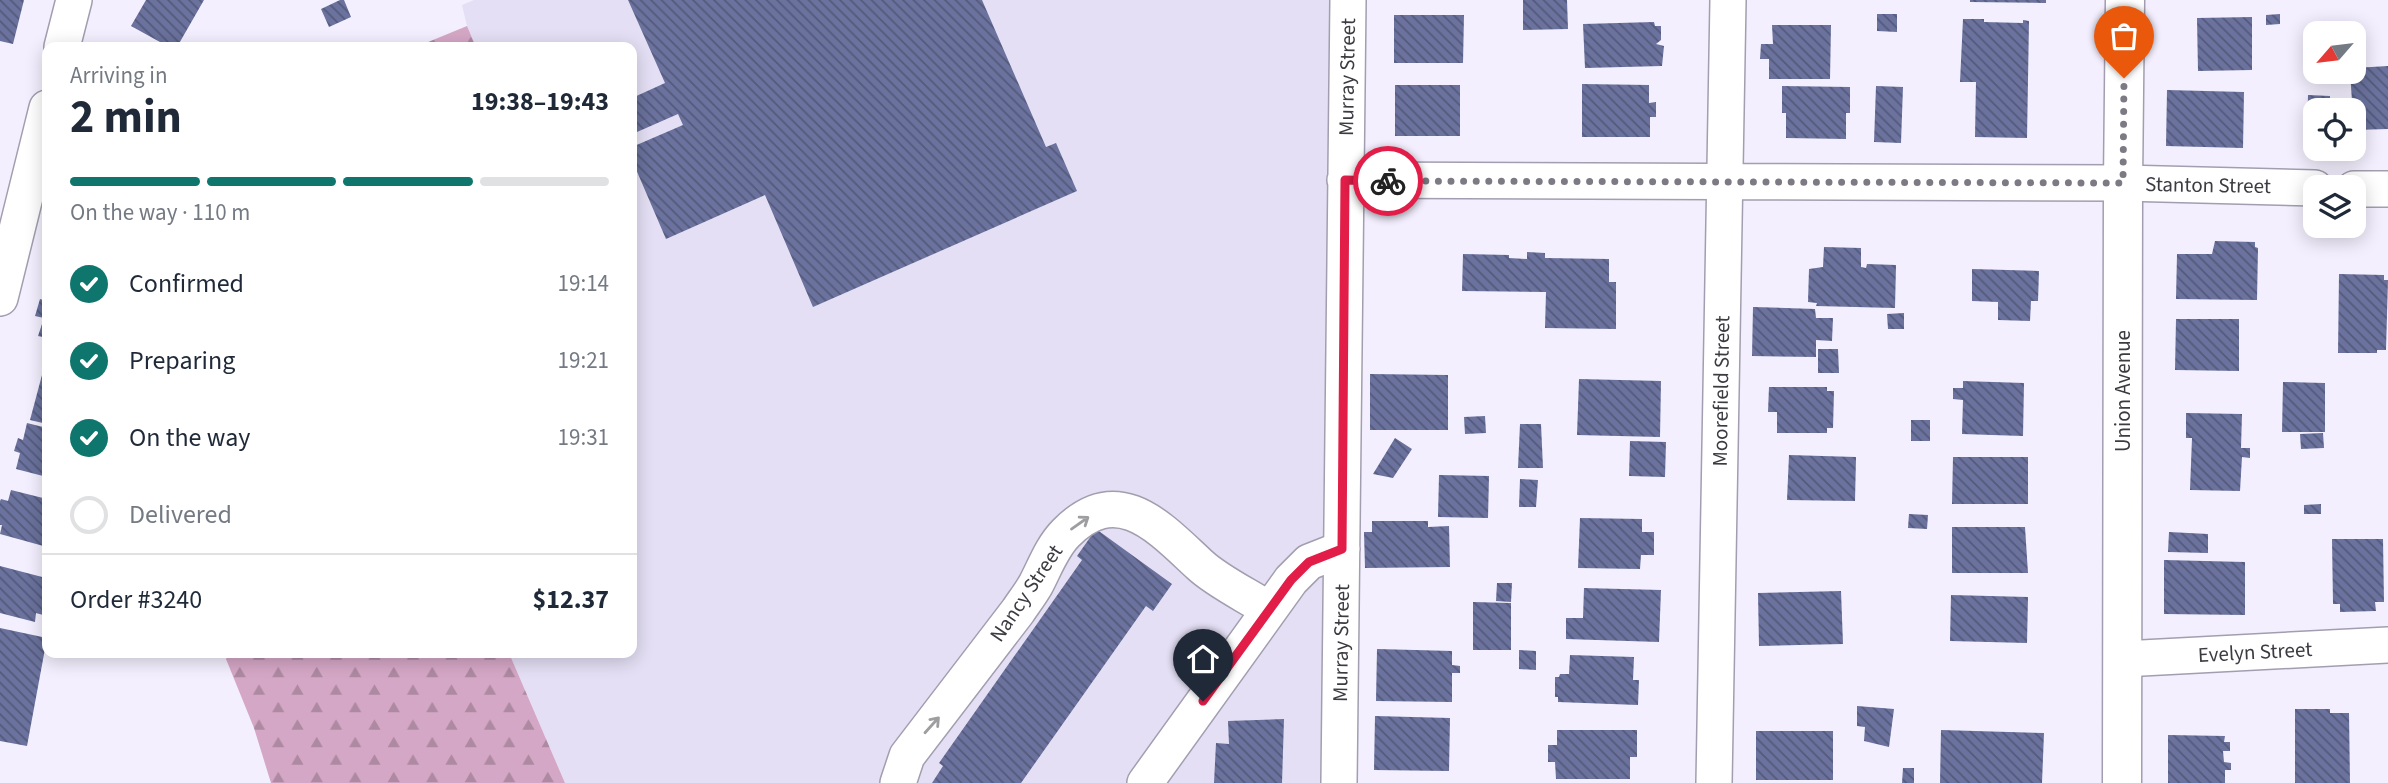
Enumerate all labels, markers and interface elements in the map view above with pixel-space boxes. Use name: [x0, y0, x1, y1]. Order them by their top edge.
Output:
pin: [2094, 6, 2154, 78]
icon: bag: [2105, 17, 2143, 55]
street label: Murray Street: [1331, 18, 1363, 136]
north arrow: [2303, 21, 2366, 84]
map controls: [2303, 21, 2366, 238]
text: Arriving in: [70, 59, 168, 92]
text: 19:38–19:43: [471, 83, 609, 120]
text: 2 min: [70, 85, 182, 150]
button: locate: [2303, 98, 2366, 161]
courier: [1353, 146, 1423, 216]
icon: bike: [1369, 162, 1407, 200]
street label: Stanton Street: [2145, 169, 2271, 201]
button: layers: [2303, 175, 2366, 238]
text: On the way · 110 m: [70, 196, 250, 229]
icon: check: [70, 265, 108, 303]
text: Confirmed: [129, 265, 244, 302]
text: 19:14: [558, 267, 609, 300]
street label: Moorefield Street: [1705, 315, 1737, 467]
street label: Union Avenue: [2108, 330, 2138, 452]
icon: check: [70, 342, 108, 380]
text: Preparing: [129, 342, 235, 379]
text: 19:21: [558, 344, 609, 377]
icon: check: [70, 419, 108, 457]
text: On the way: [129, 419, 250, 456]
text: 19:31: [558, 421, 609, 454]
text: Delivered: [129, 496, 232, 533]
one-way arrow: [1070, 516, 1089, 530]
street label: Nancy Street: [982, 538, 1070, 648]
text: Order #3240: [70, 581, 202, 618]
text: $12.37: [533, 581, 609, 618]
street label: Murray Street: [1325, 584, 1357, 702]
pin: [1173, 629, 1233, 701]
street label: Evelyn Street: [2197, 634, 2313, 670]
icon: home: [1184, 640, 1222, 678]
one-way arrow: [923, 717, 940, 734]

